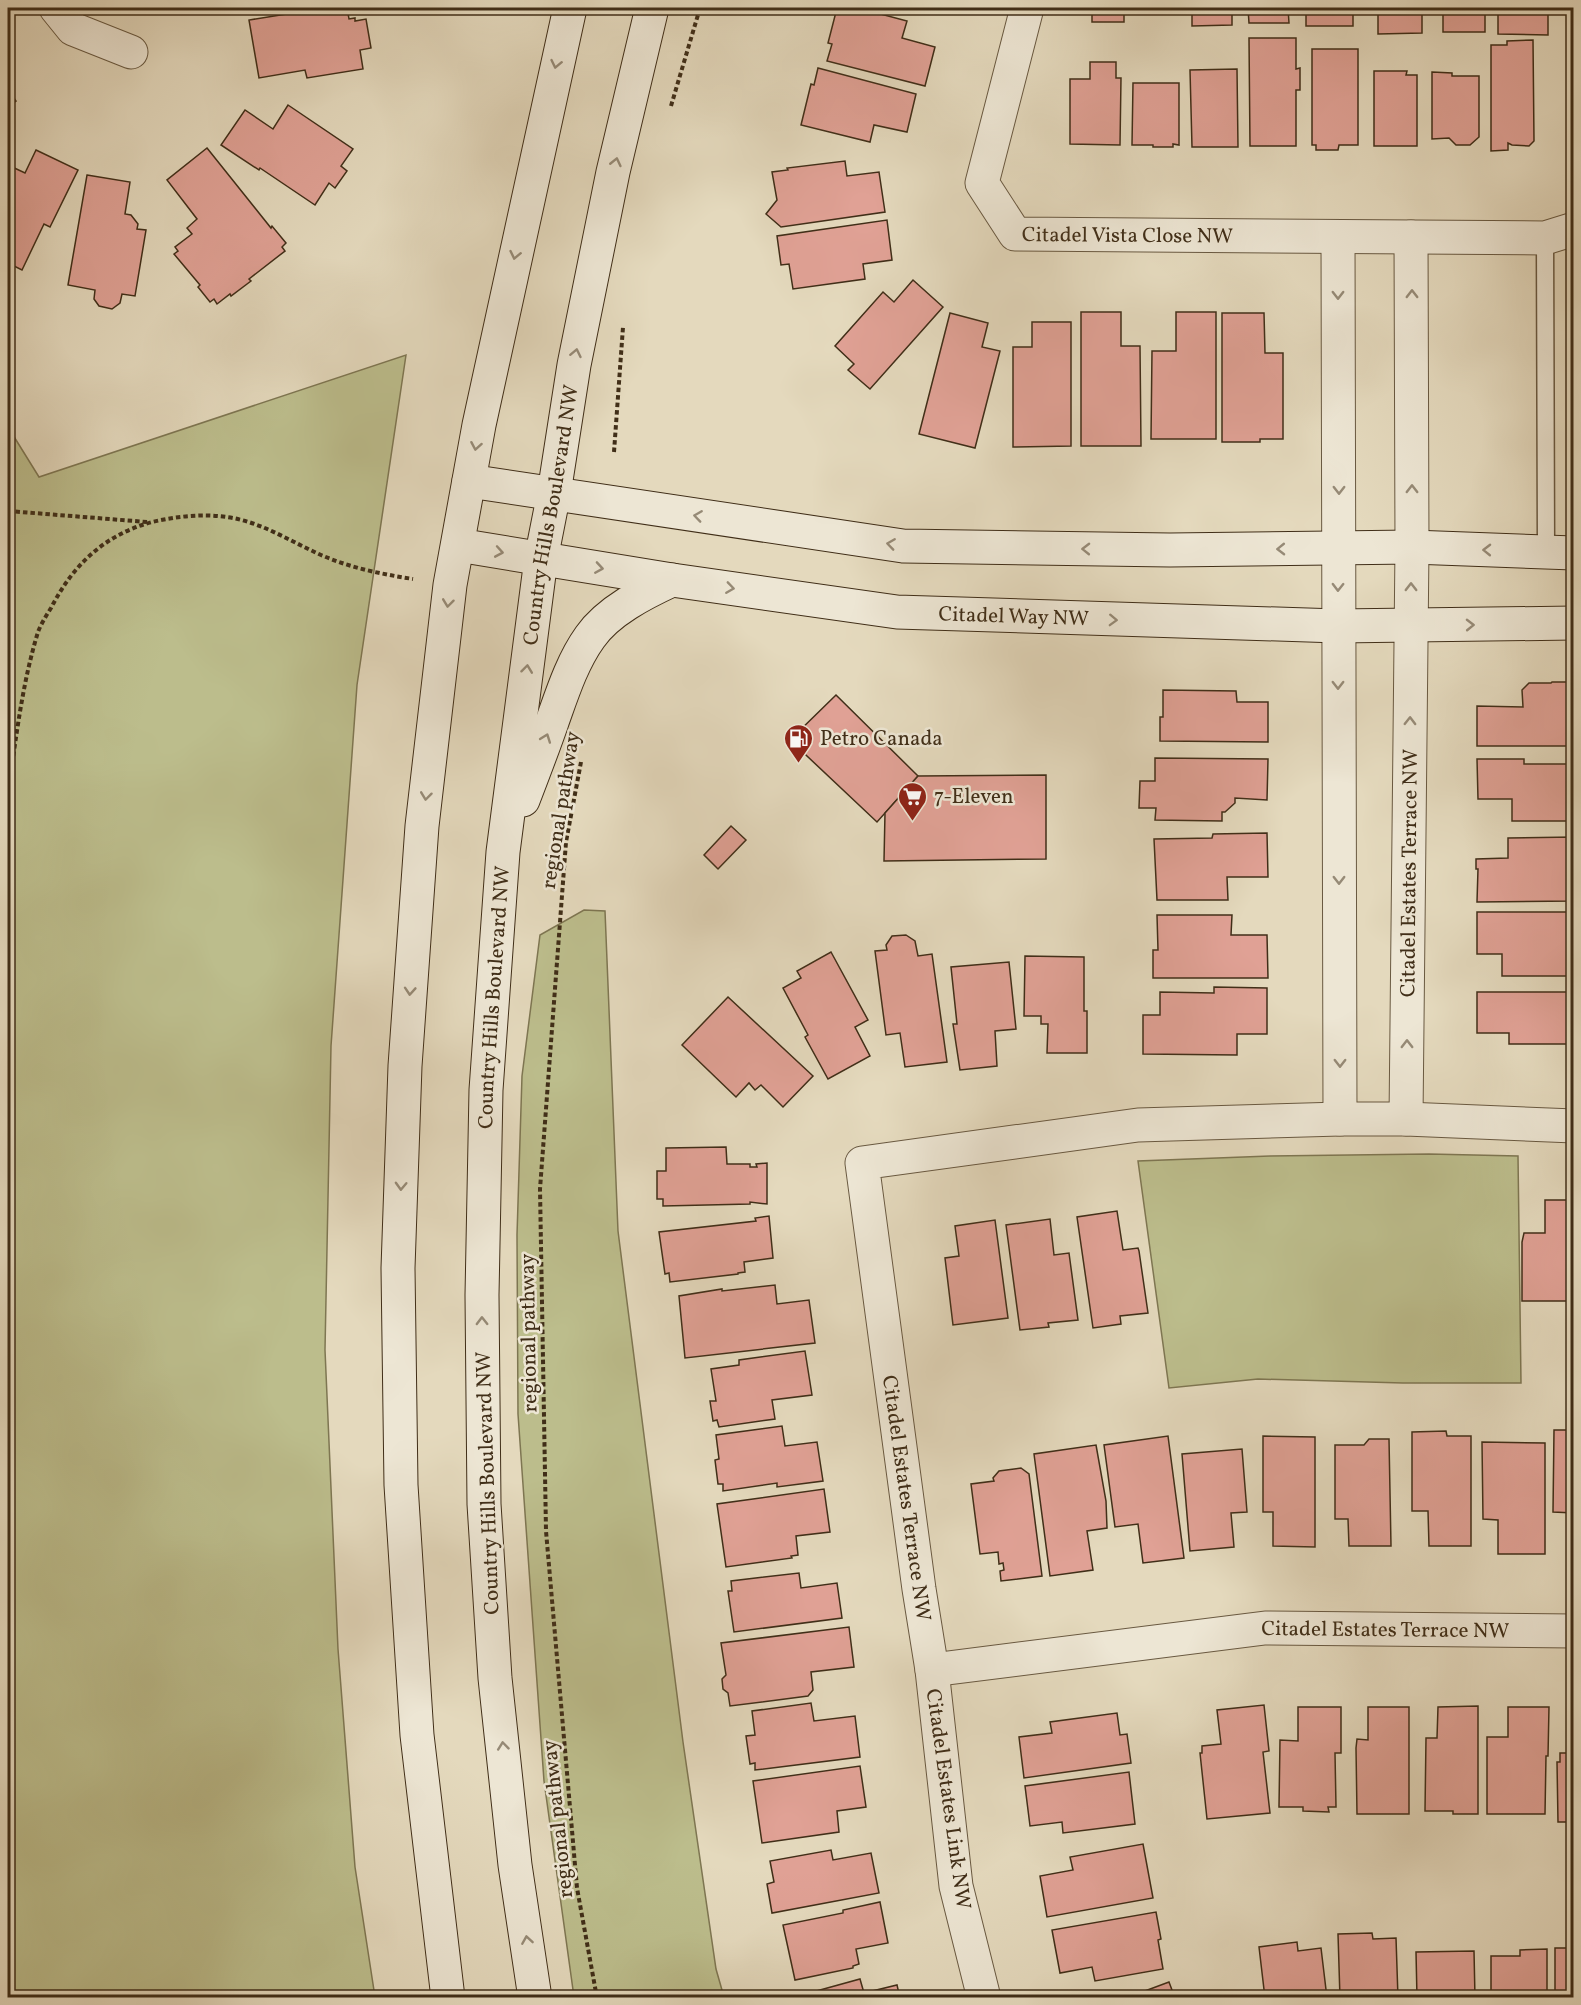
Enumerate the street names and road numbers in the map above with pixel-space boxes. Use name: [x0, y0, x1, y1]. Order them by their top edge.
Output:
street label: Citadel Vista Close NW: [1022, 221, 1233, 252]
street label: Country Hills Boulevard NW: [517, 383, 587, 647]
street label: Citadel Way NW: [938, 600, 1090, 634]
street label: regional pathway: [535, 729, 588, 891]
street label: Citadel Estates Terrace NW: [1394, 749, 1426, 997]
street label: Country Hills Boulevard NW: [472, 865, 518, 1129]
street label: regional pathway: [514, 1253, 545, 1413]
street label: Country Hills Boulevard NW: [469, 1351, 508, 1615]
street label: Citadel Estates Terrace NW: [874, 1373, 937, 1623]
street label: Citadel Estates Terrace NW: [1261, 1615, 1510, 1646]
street label: Citadel Estates Link NW: [918, 1687, 977, 1911]
street label: regional pathway: [536, 1738, 581, 1899]

